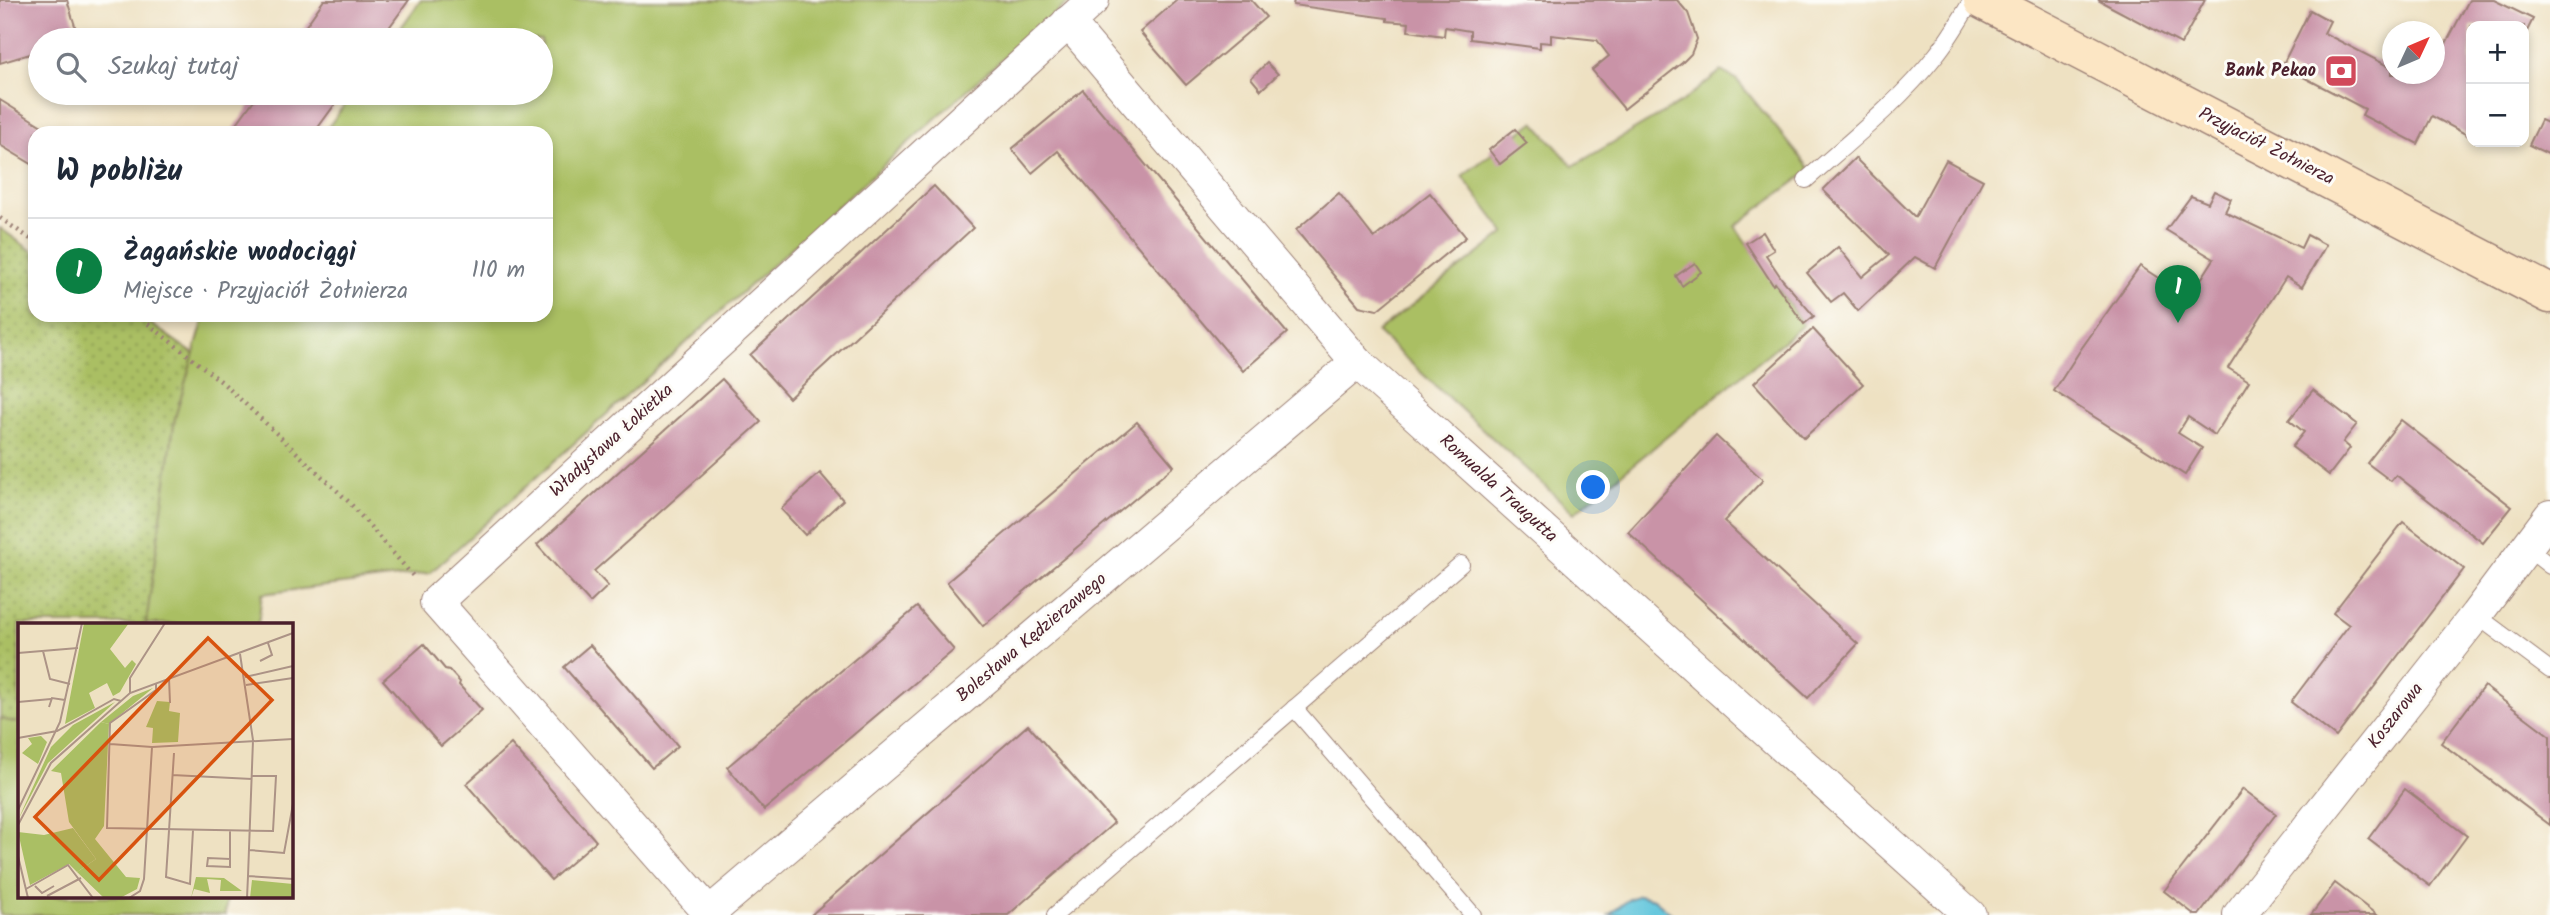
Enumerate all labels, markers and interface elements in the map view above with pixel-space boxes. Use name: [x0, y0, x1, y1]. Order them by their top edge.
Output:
north arrow: [2382, 21, 2445, 84]
map controls: [2466, 21, 2529, 147]
button: +: [2466, 21, 2529, 84]
search box: [28, 28, 553, 105]
text: Szukaj tutaj: [108, 46, 239, 88]
icon: search: [52, 48, 90, 86]
bank icon: Bank Pekao: [2322, 52, 2360, 90]
place label: Bank Pekao: [2225, 57, 2316, 86]
button: −: [2466, 84, 2529, 147]
street label: Przyjaciół Żołnierza: [2193, 100, 2339, 194]
text: W pobliżu: [56, 148, 182, 196]
text: Żagańskie wodociągi: [123, 232, 356, 274]
text: 1: [76, 253, 82, 289]
text: 110 m: [472, 253, 525, 289]
pin: 1: [2155, 265, 2201, 323]
text: Miejsce · Przyjaciół Żołnierza: [123, 274, 408, 310]
street label: Władysława Łokietka: [543, 377, 681, 505]
street label: Romualda Traugutta: [1432, 428, 1564, 550]
your location: [1576, 470, 1610, 504]
street label: Bolesława Kędzierzawego: [950, 566, 1114, 710]
inset map: [18, 623, 292, 898]
street label: Koszarowa: [2361, 677, 2431, 755]

